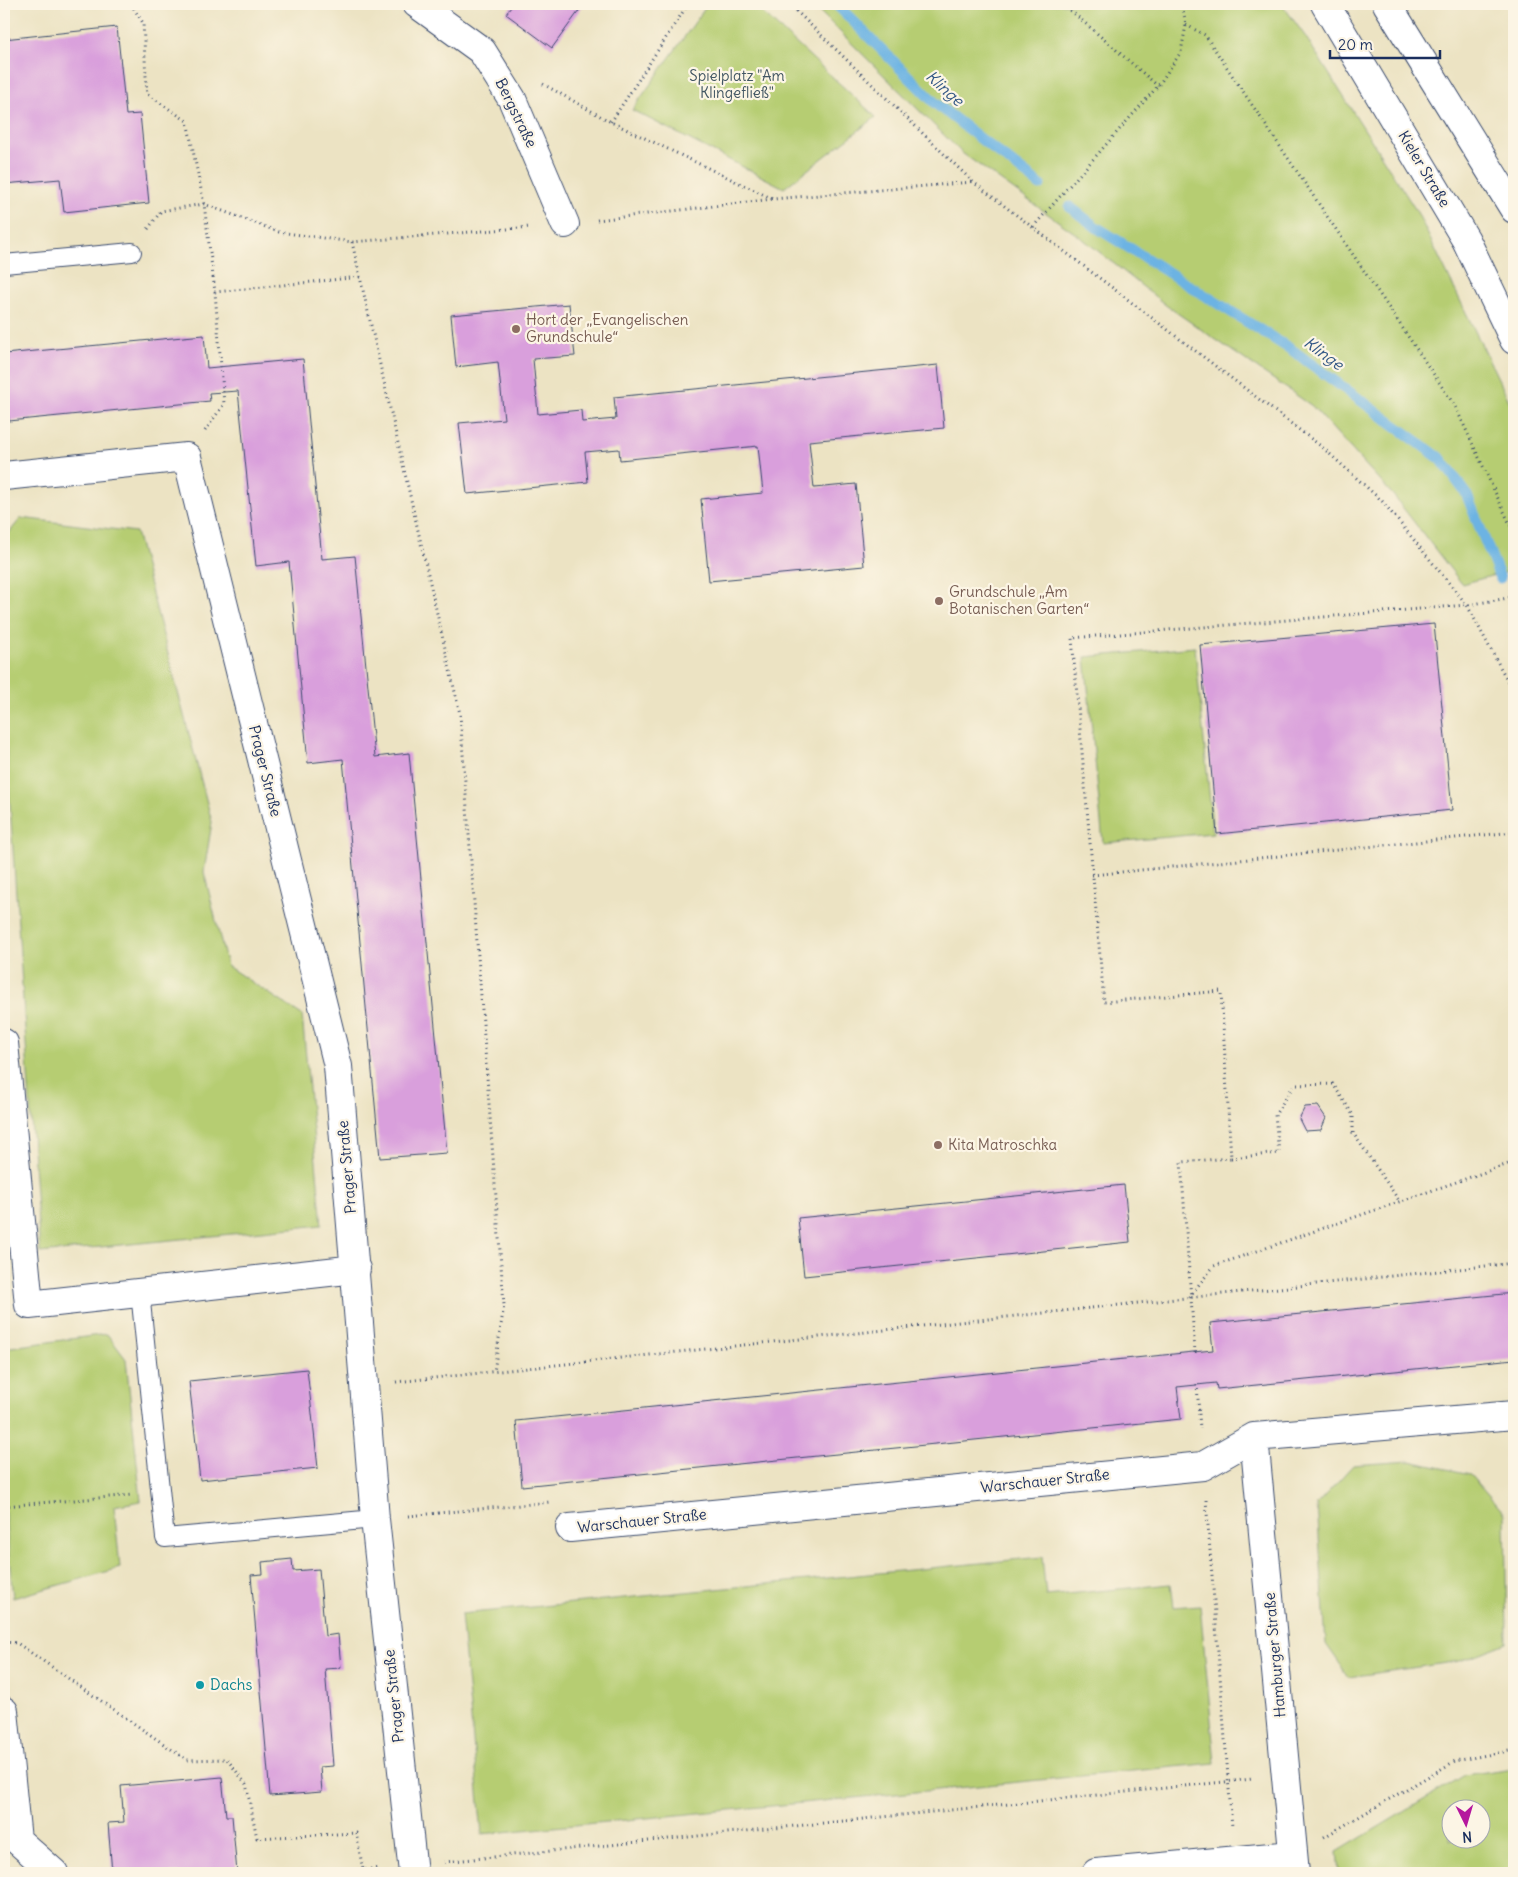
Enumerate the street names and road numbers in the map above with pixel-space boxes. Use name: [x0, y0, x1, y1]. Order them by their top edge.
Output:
street label: Bergstraße: [491, 75, 541, 151]
street label: Kieler Straße: [1394, 127, 1455, 210]
street label: Prager Straße: [245, 723, 286, 819]
street label: Prager Straße: [333, 1120, 360, 1214]
street label: Warschauer Straße: [979, 1464, 1110, 1497]
street label: Warschauer Straße: [576, 1504, 707, 1537]
street label: Hamburger Straße: [1260, 1592, 1289, 1718]
street label: Prager Straße: [379, 1649, 408, 1744]

